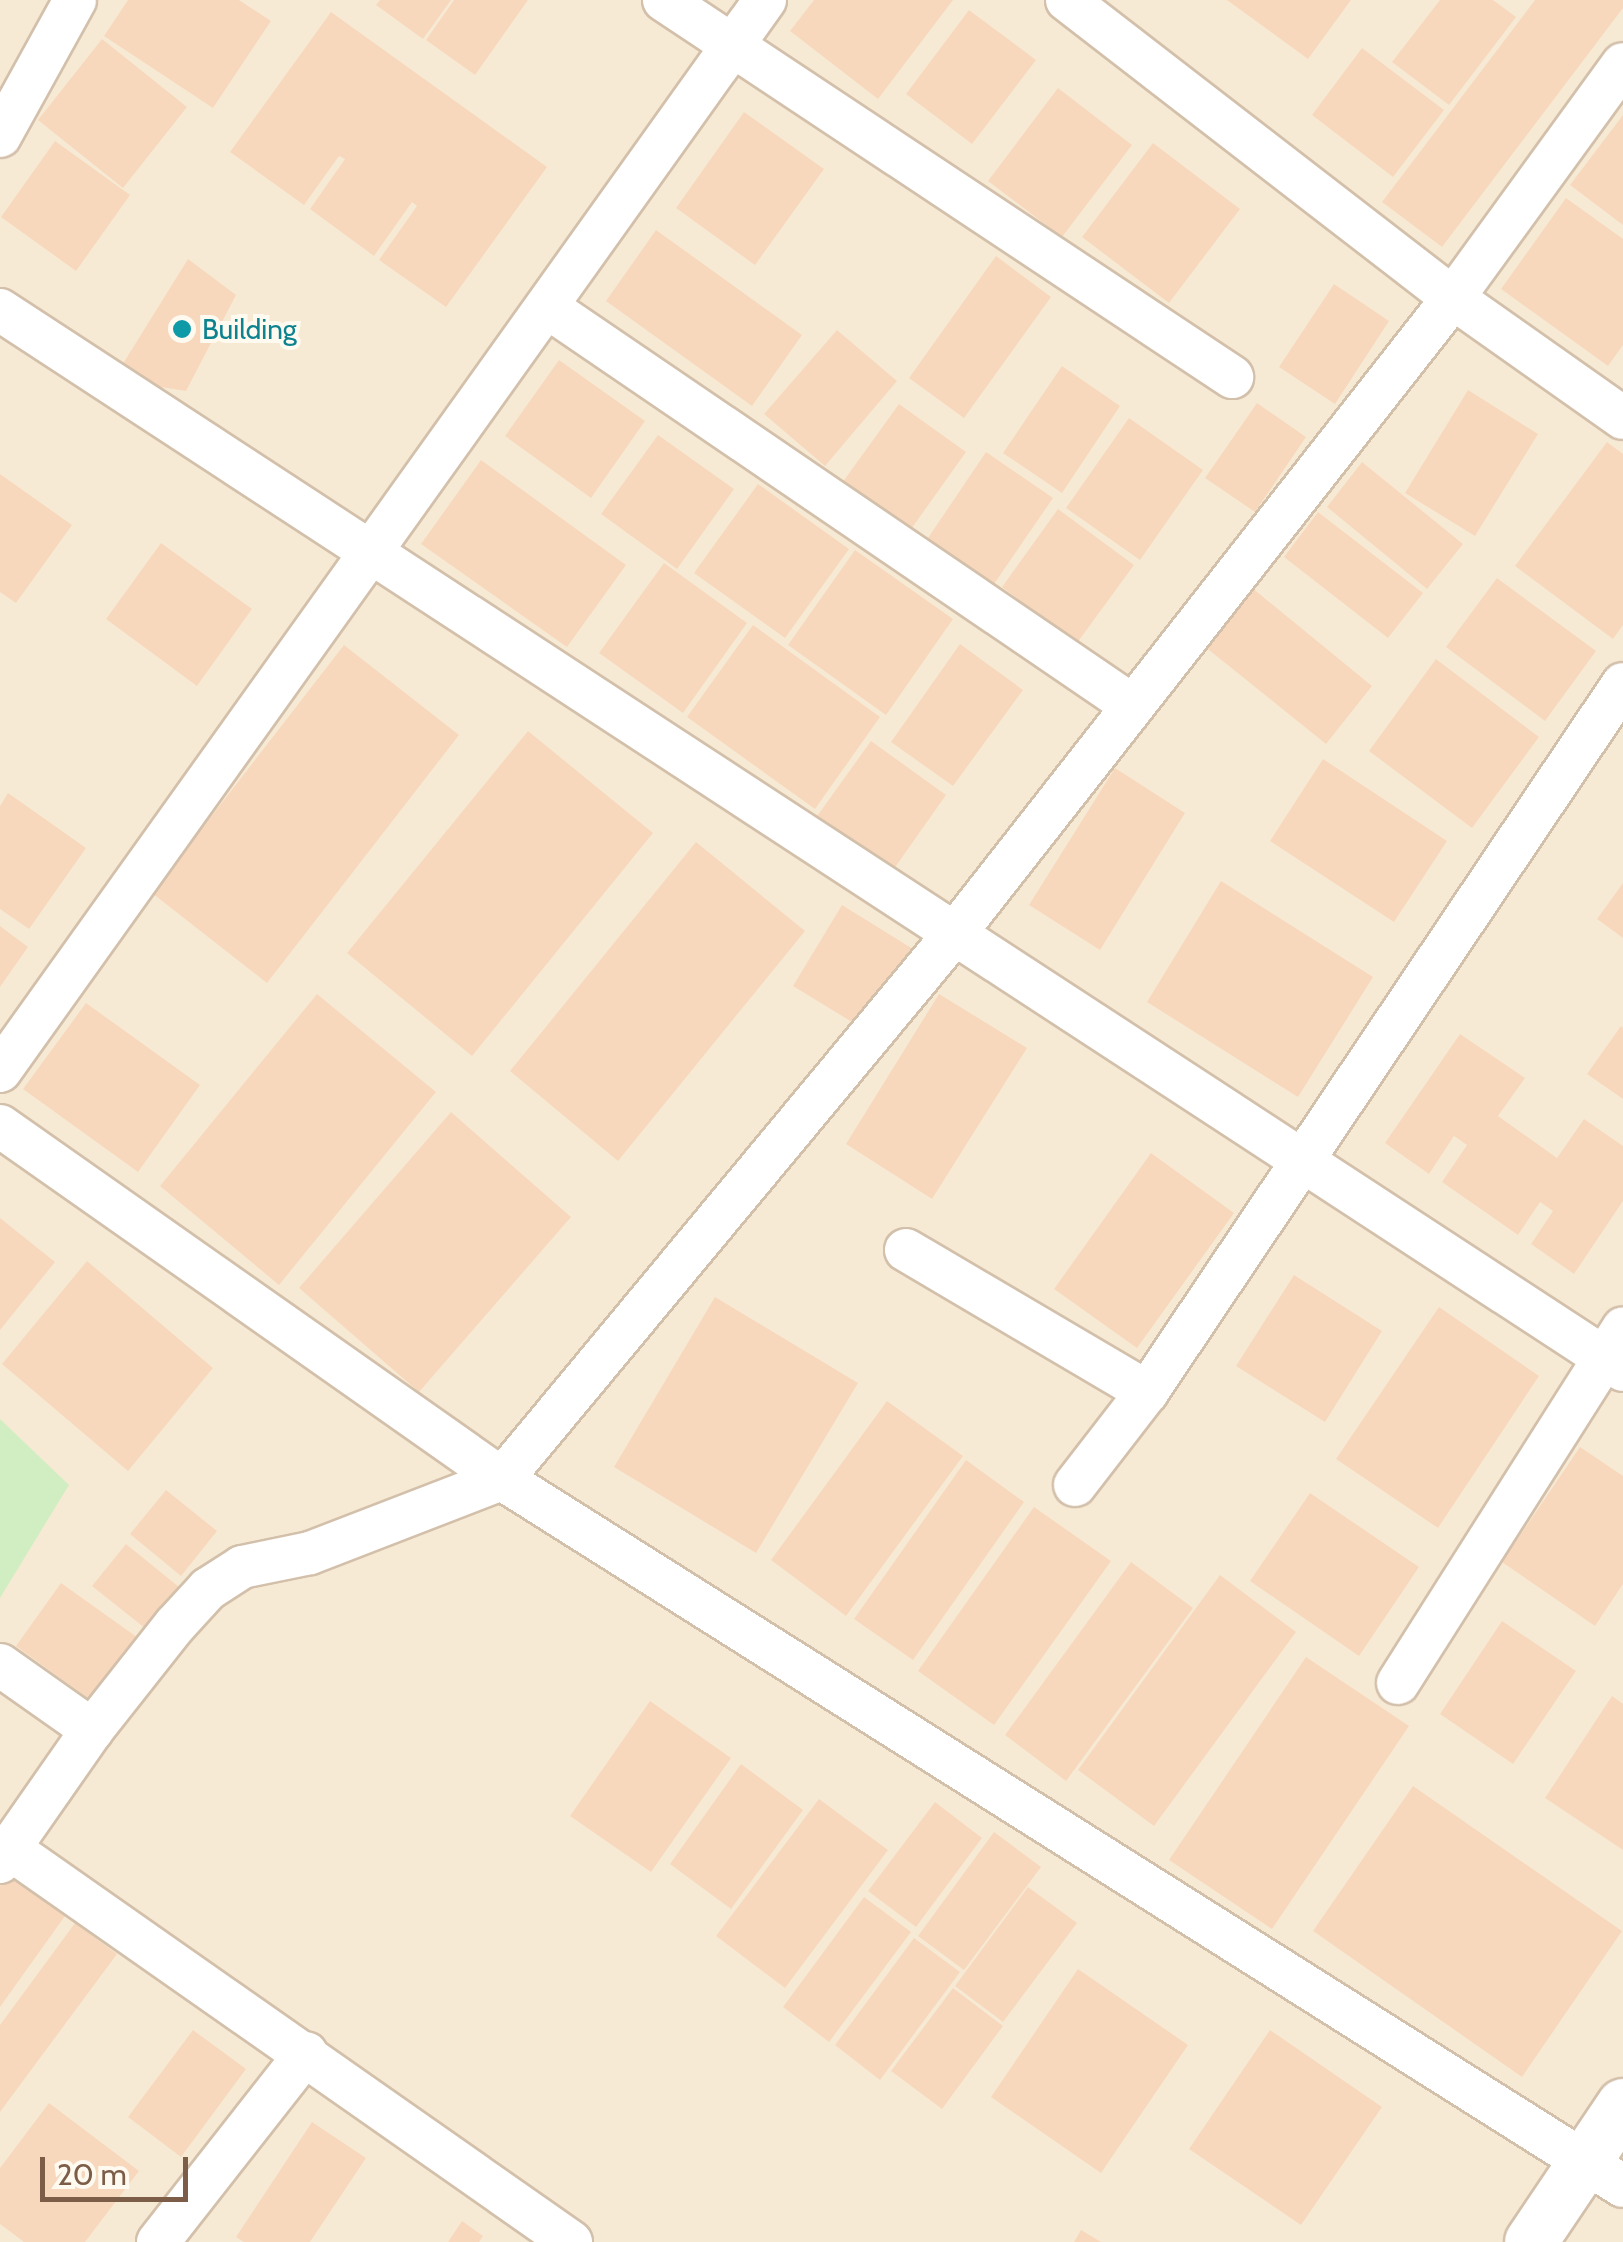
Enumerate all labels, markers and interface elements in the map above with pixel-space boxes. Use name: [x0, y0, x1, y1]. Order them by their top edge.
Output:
place label: Building: [202, 312, 297, 346]
marker: Building: [171, 318, 193, 340]
scale bar: [45, 2137, 192, 2199]
text: 20 m: [57, 2156, 127, 2193]

